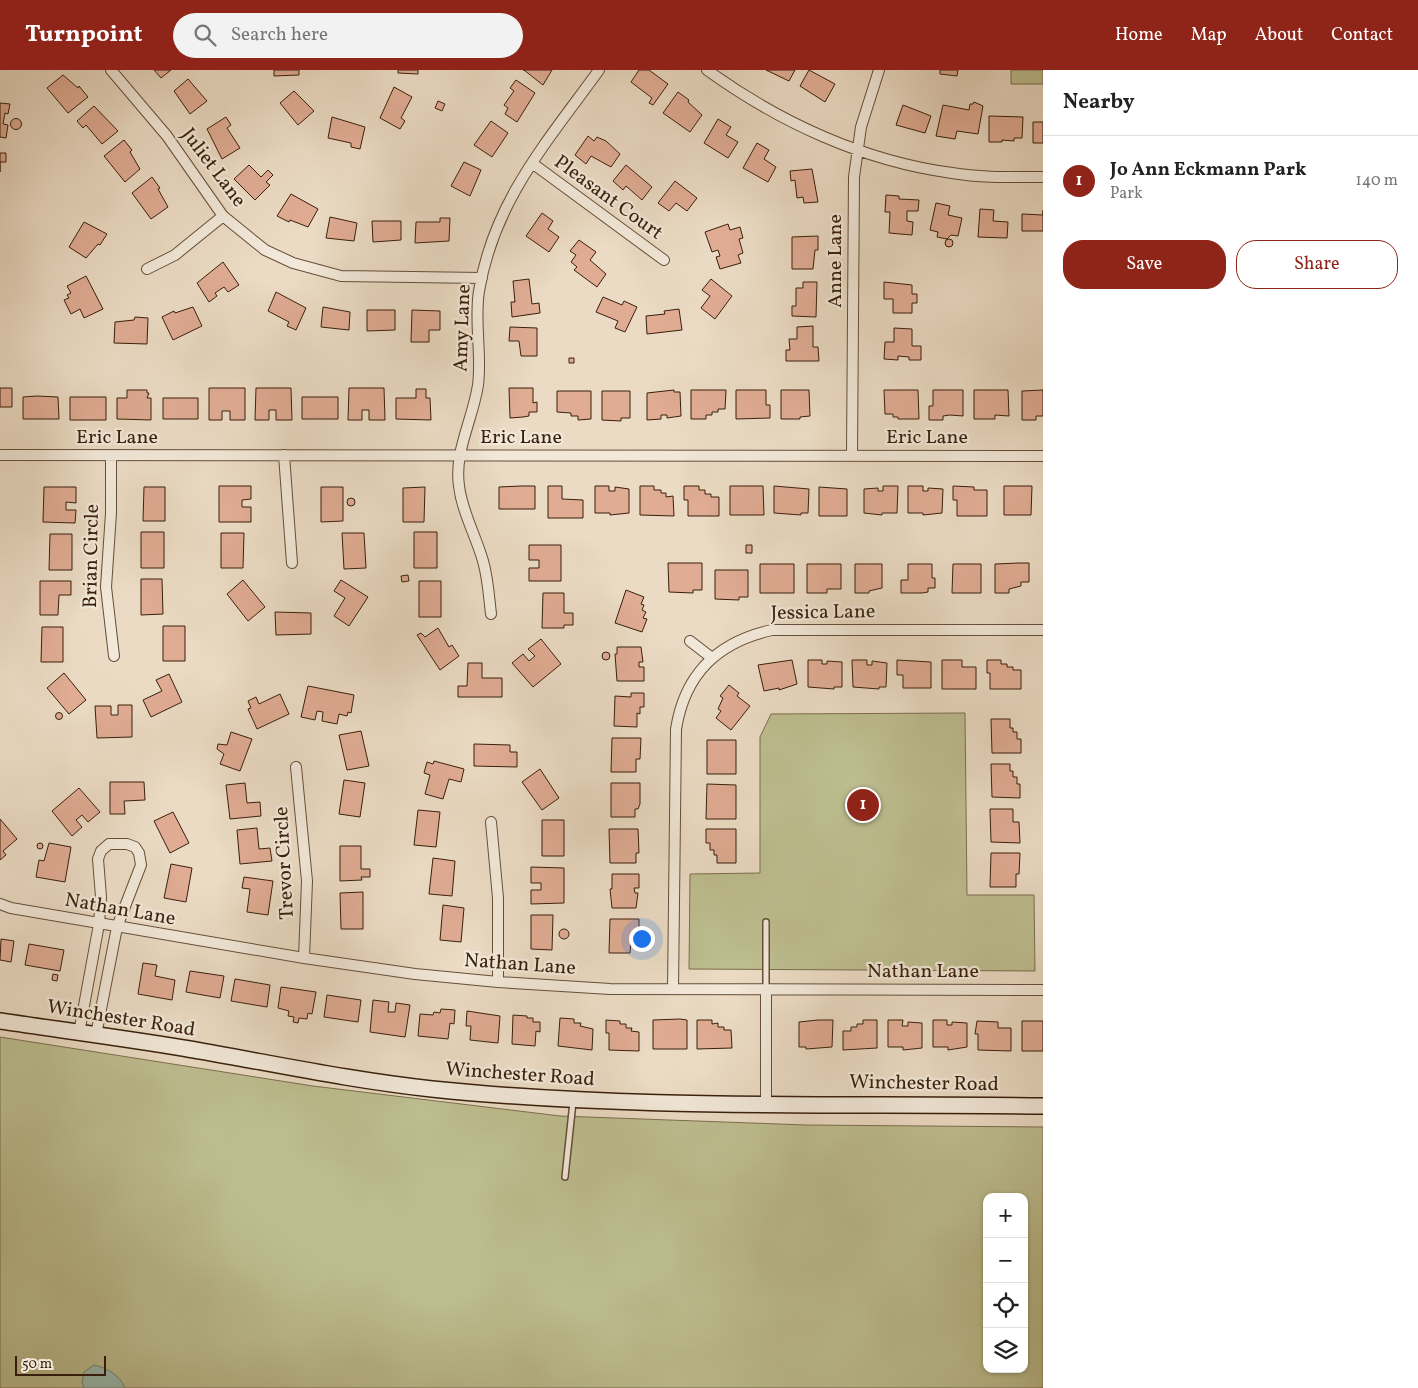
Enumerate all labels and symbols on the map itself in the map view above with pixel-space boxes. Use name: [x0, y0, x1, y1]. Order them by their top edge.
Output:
street label: Juliet Lane: [174, 122, 252, 214]
street label: Pleasant Court: [548, 149, 668, 247]
street label: Anne Lane: [822, 214, 850, 308]
street label: Amy Lane: [447, 284, 479, 372]
street label: Eric Lane: [76, 424, 158, 452]
street label: Eric Lane: [480, 424, 562, 452]
street label: Eric Lane: [886, 424, 968, 452]
street label: Brian Circle: [77, 504, 107, 608]
street label: Jessica Lane: [770, 598, 876, 628]
pin: 1: [847, 786, 879, 824]
street label: Trevor Circle: [268, 806, 302, 920]
street label: Nathan Lane: [62, 886, 178, 934]
your location: [629, 926, 655, 952]
street label: Nathan Lane: [463, 947, 577, 983]
street label: Nathan Lane: [867, 958, 979, 986]
street label: Winchester Road: [45, 993, 197, 1045]
street label: Winchester Road: [444, 1056, 596, 1094]
street label: Winchester Road: [849, 1069, 999, 1099]
scale bar: [15, 1353, 106, 1376]

